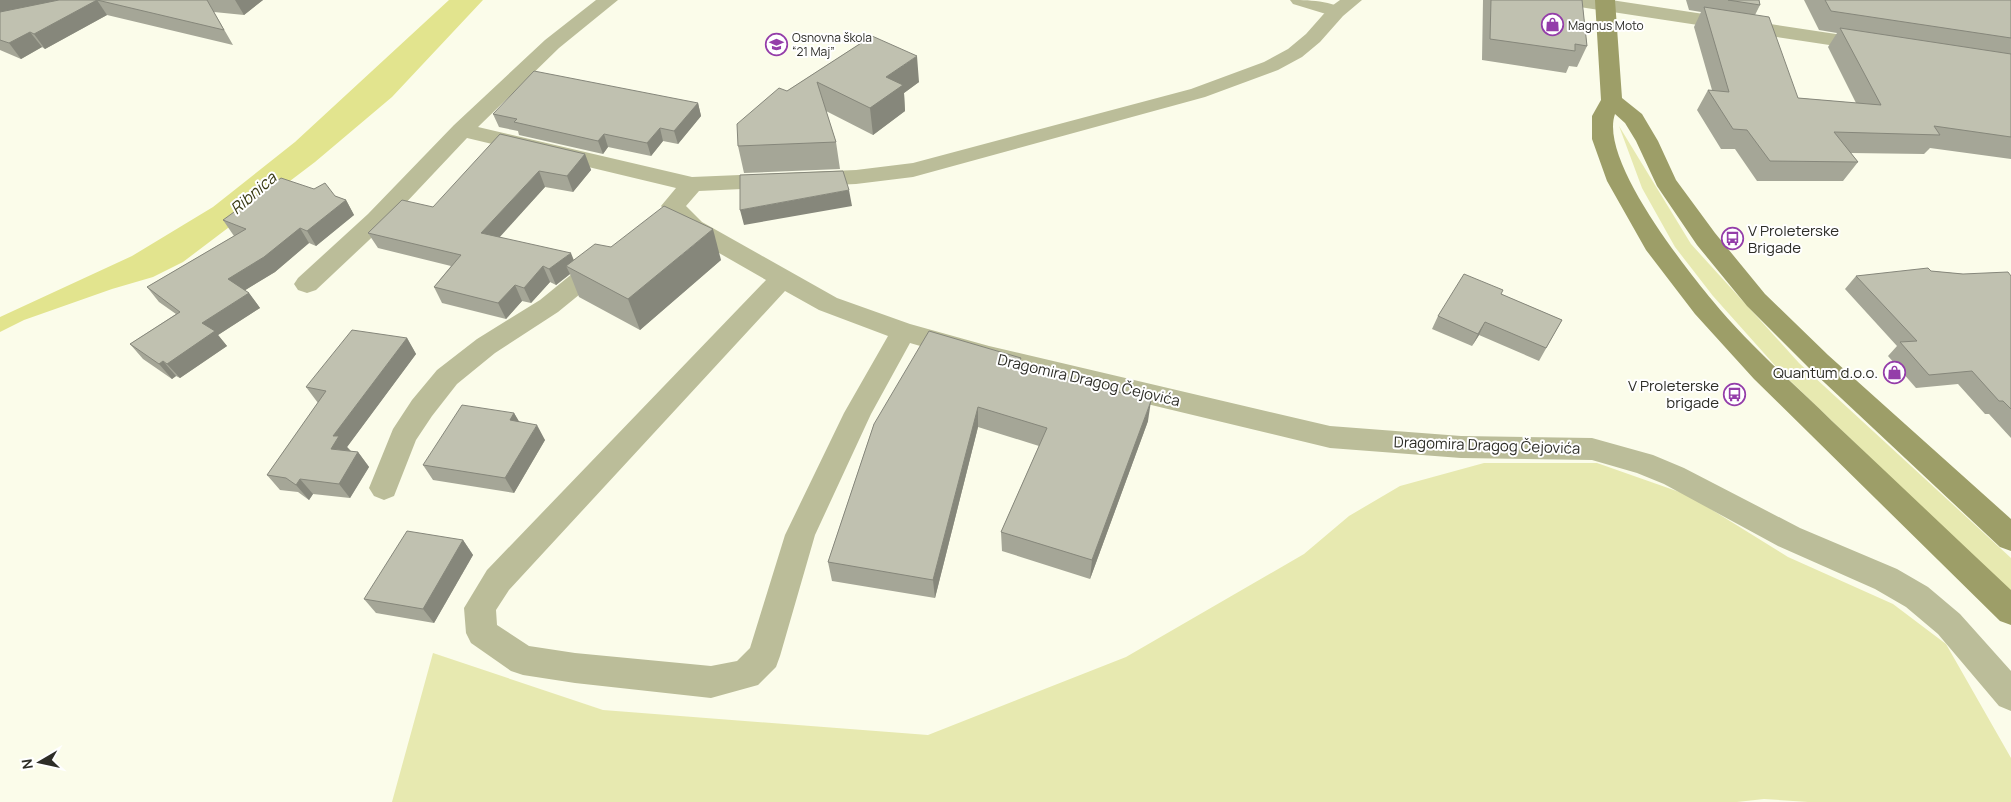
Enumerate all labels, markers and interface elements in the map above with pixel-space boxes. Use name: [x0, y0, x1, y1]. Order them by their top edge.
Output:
shop icon: Magnus Moto: [1540, 13, 1564, 37]
place label: Magnus Moto: [1568, 17, 1644, 34]
place label: Osnovna škola “21 Maj”: [792, 29, 872, 60]
school or university icon: Osnovna škola “21 Maj”: [764, 32, 788, 56]
water label: Ribnica: [225, 166, 282, 219]
place label: V Proleterske Brigade: [1748, 220, 1839, 258]
bus stop icon: V Proleterske Brigade: [1720, 227, 1744, 251]
street label: Dragomira Dragog Čejovića: [996, 349, 1182, 411]
shop icon: Quantum d.o.o.: [1882, 360, 1906, 384]
place label: Quantum d.o.o.: [1773, 362, 1878, 383]
place label: V Proleterske brigade: [1628, 375, 1719, 413]
bus stop icon: V Proleterske brigade: [1723, 382, 1747, 406]
street label: Dragomira Dragog Čejovića: [1393, 431, 1581, 459]
north arrow: [15, 737, 65, 787]
text: N: [16, 758, 37, 771]

